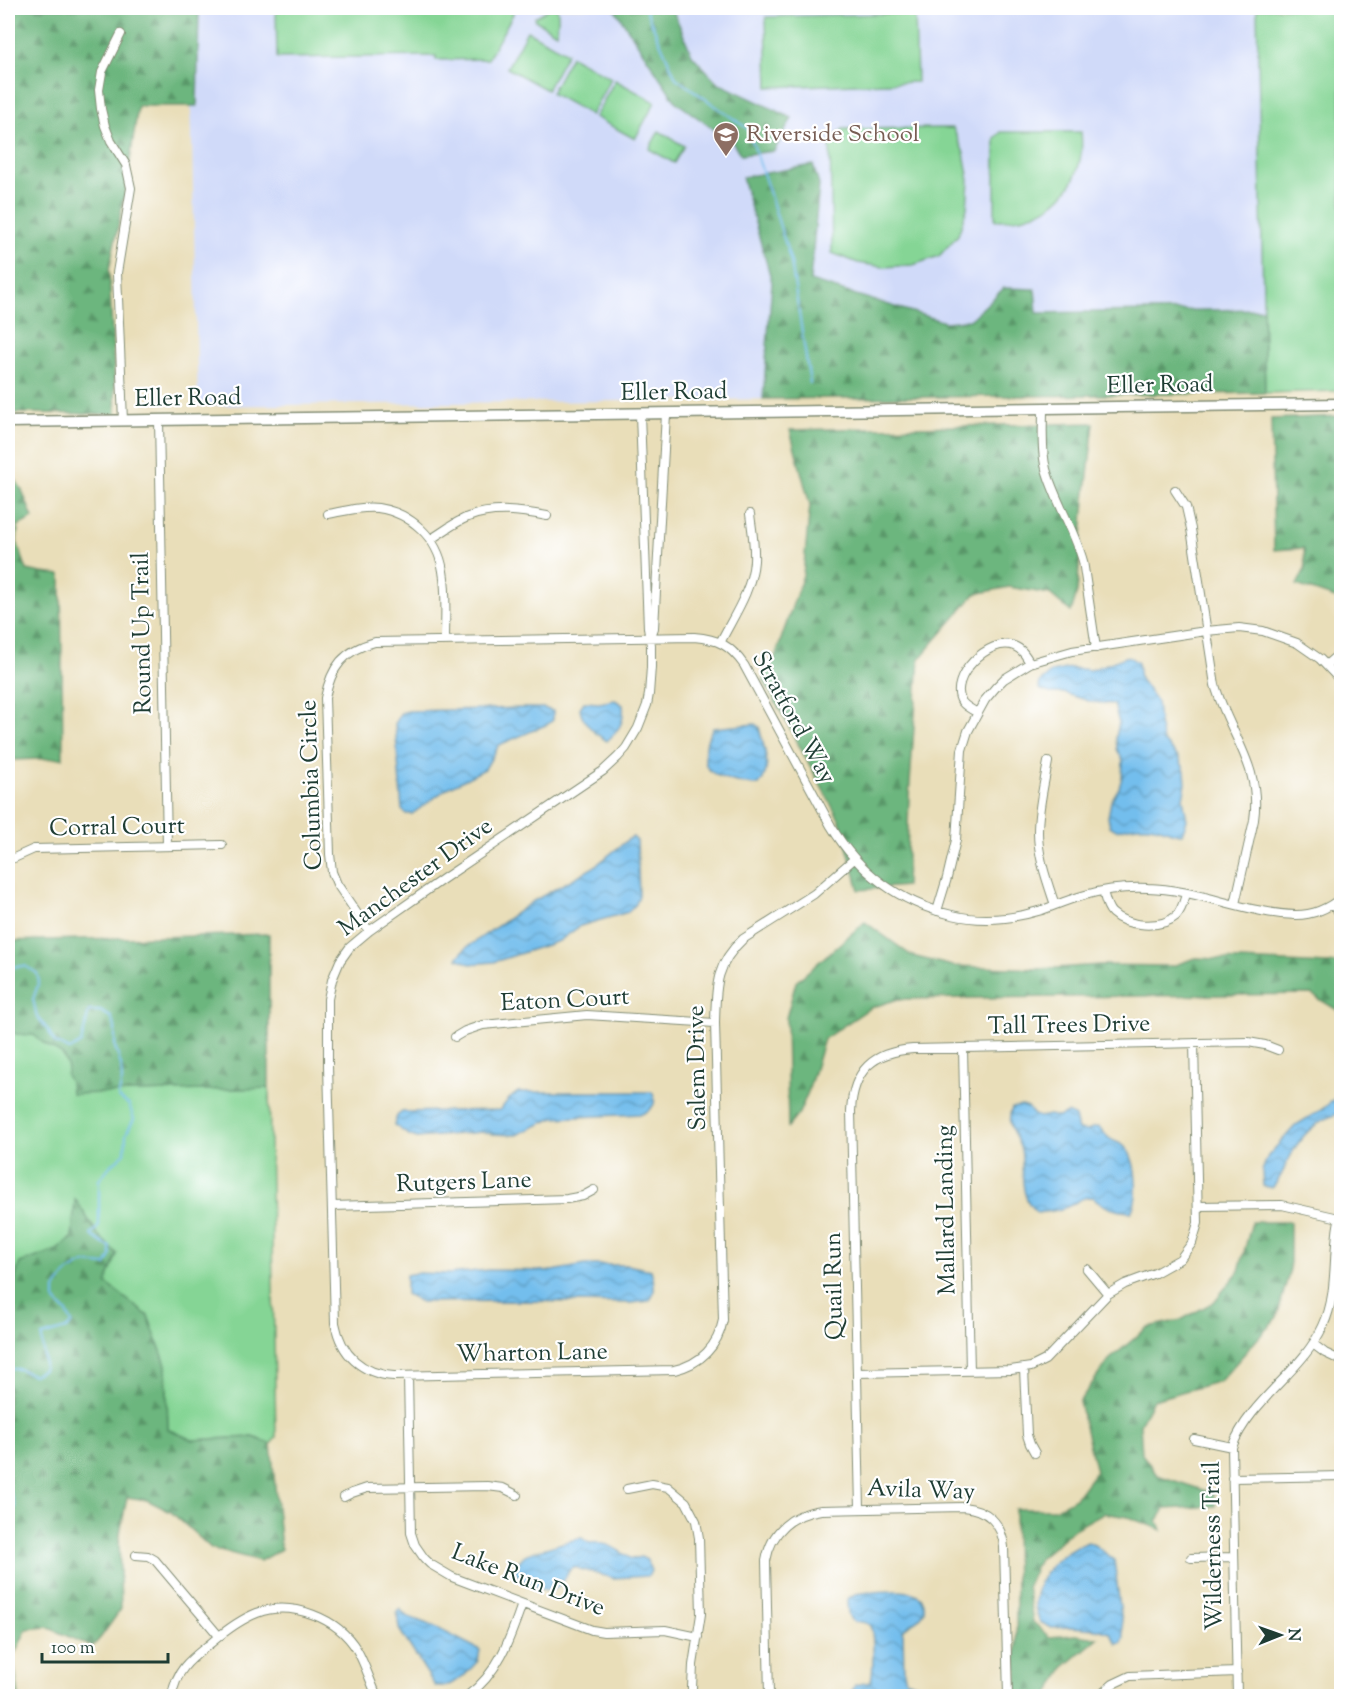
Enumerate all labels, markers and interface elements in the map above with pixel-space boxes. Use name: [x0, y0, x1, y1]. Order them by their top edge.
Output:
place label: Riverside School: [746, 118, 920, 152]
school or university icon: Riverside School: [711, 120, 741, 158]
street label: Eller Road: [1106, 368, 1214, 404]
street label: Eller Road: [620, 375, 728, 411]
street label: Eller Road: [134, 381, 242, 417]
street label: Round Up Trail: [125, 551, 161, 715]
street label: Stratford Way: [742, 645, 844, 791]
street label: Columbia Circle: [292, 699, 332, 871]
street label: Corral Court: [49, 810, 185, 846]
street label: Manchester Drive: [332, 810, 500, 946]
street label: Eaton Court: [500, 981, 630, 1021]
street label: Salem Drive: [680, 1005, 716, 1131]
street label: Tall Trees Drive: [987, 1008, 1151, 1044]
street label: Mallard Landing: [929, 1124, 965, 1296]
street label: Rutgers Lane: [396, 1164, 532, 1202]
street label: Quail Run: [817, 1232, 853, 1340]
street label: Wharton Lane: [456, 1336, 608, 1372]
street label: Wilderness Trail: [1196, 1461, 1232, 1631]
street label: Avila Way: [866, 1472, 976, 1510]
street label: Lake Run Drive: [446, 1536, 610, 1626]
north arrow: [1250, 1605, 1310, 1665]
scale bar: [42, 1626, 168, 1664]
text: N: [1281, 1628, 1304, 1642]
text: 100 m: [51, 1636, 95, 1662]

